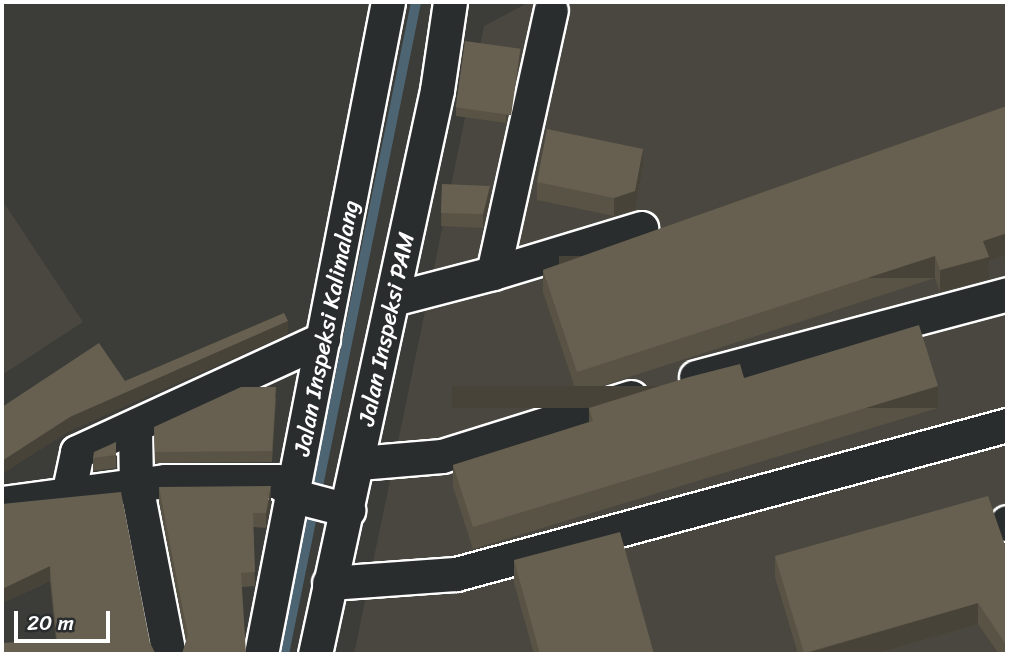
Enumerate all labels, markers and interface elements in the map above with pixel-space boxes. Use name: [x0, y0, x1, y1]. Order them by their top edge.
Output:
street label: Jalan Inspeksi Kalimalang: [289, 198, 365, 458]
street label: Jalan Inspeksi PAM: [353, 230, 421, 428]
scale bar: [18, 596, 114, 640]
text: 20 m: [27, 604, 74, 642]

